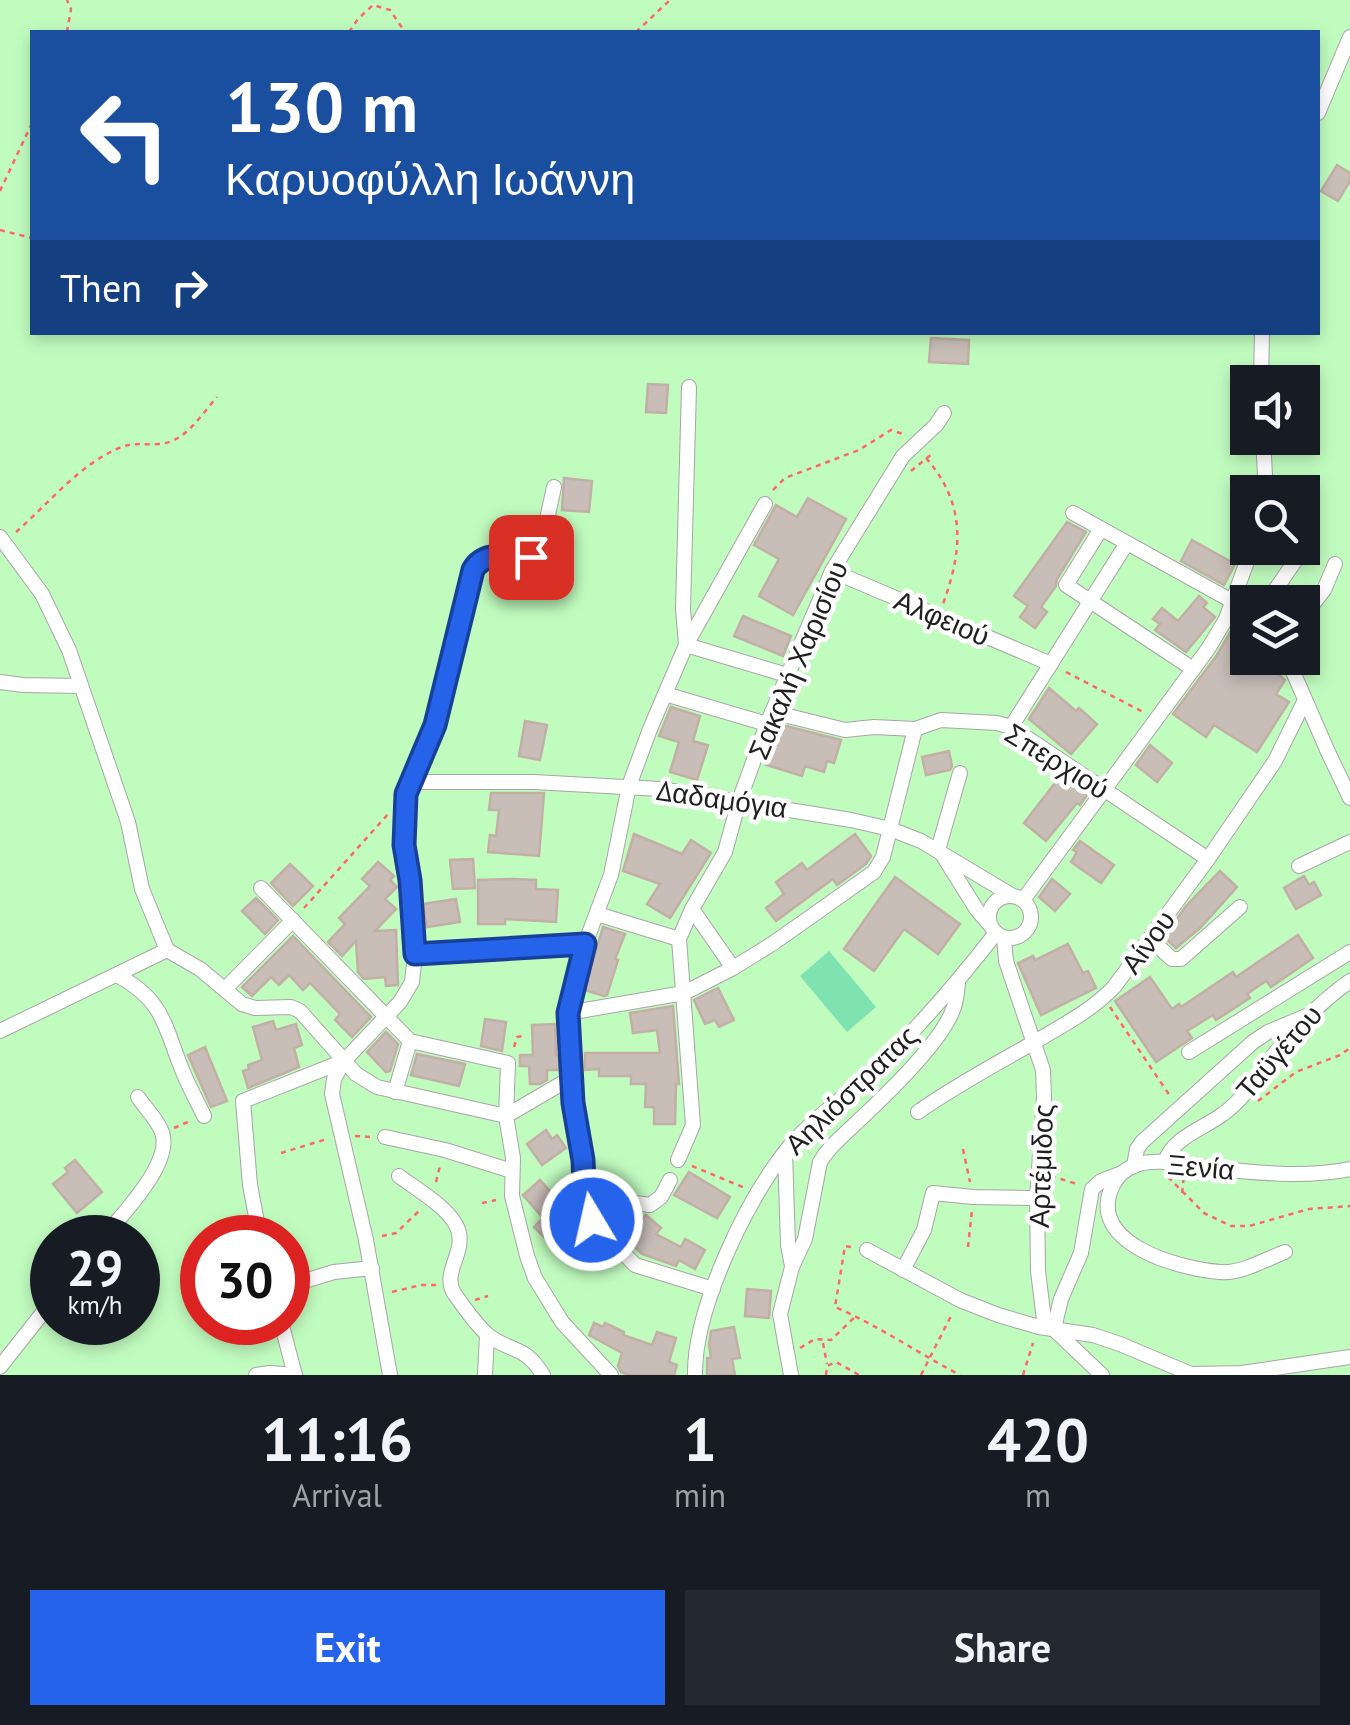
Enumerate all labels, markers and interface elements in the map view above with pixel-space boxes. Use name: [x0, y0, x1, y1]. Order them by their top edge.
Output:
text: 130 m: [225, 61, 418, 151]
icon: left: [60, 70, 190, 200]
text: Καρυοφύλλη Ιωάννη: [225, 149, 635, 207]
icon: right: [162, 260, 217, 315]
text: Then: [60, 263, 142, 312]
map controls: [1230, 365, 1320, 675]
button: sound: [1230, 365, 1320, 455]
button: search: [1230, 475, 1320, 565]
pin: [489, 515, 574, 600]
icon: arrive: [504, 530, 559, 585]
street label: Σακαλή Χαρισίου: [739, 555, 856, 765]
street label: Αλφειού: [889, 581, 995, 654]
button: layers: [1230, 585, 1320, 675]
street label: Σπερχιού: [998, 714, 1116, 807]
street label: Δαδαμόγια: [654, 771, 790, 826]
street label: Αίνου: [1112, 903, 1183, 981]
street label: Ταϋγέτου: [1227, 997, 1330, 1107]
street label: Αηλιόστρατας: [776, 1017, 925, 1162]
street label: Αρτέμιδος: [1020, 1103, 1061, 1229]
street label: Ξενία: [1166, 1145, 1236, 1188]
position arrow: [540, 1168, 644, 1272]
speed limit sign: 30: [180, 1215, 310, 1345]
text: 29: [67, 1235, 123, 1300]
text: km/h: [68, 1289, 122, 1321]
text: 11:16: [261, 1400, 413, 1478]
text: 1: [683, 1400, 717, 1478]
text: 420: [987, 1400, 1089, 1478]
text: Arrival: [292, 1474, 382, 1516]
text: min: [674, 1474, 726, 1516]
text: m: [1025, 1474, 1051, 1516]
button: Exit: [30, 1590, 665, 1705]
button: Share: [685, 1590, 1320, 1705]

